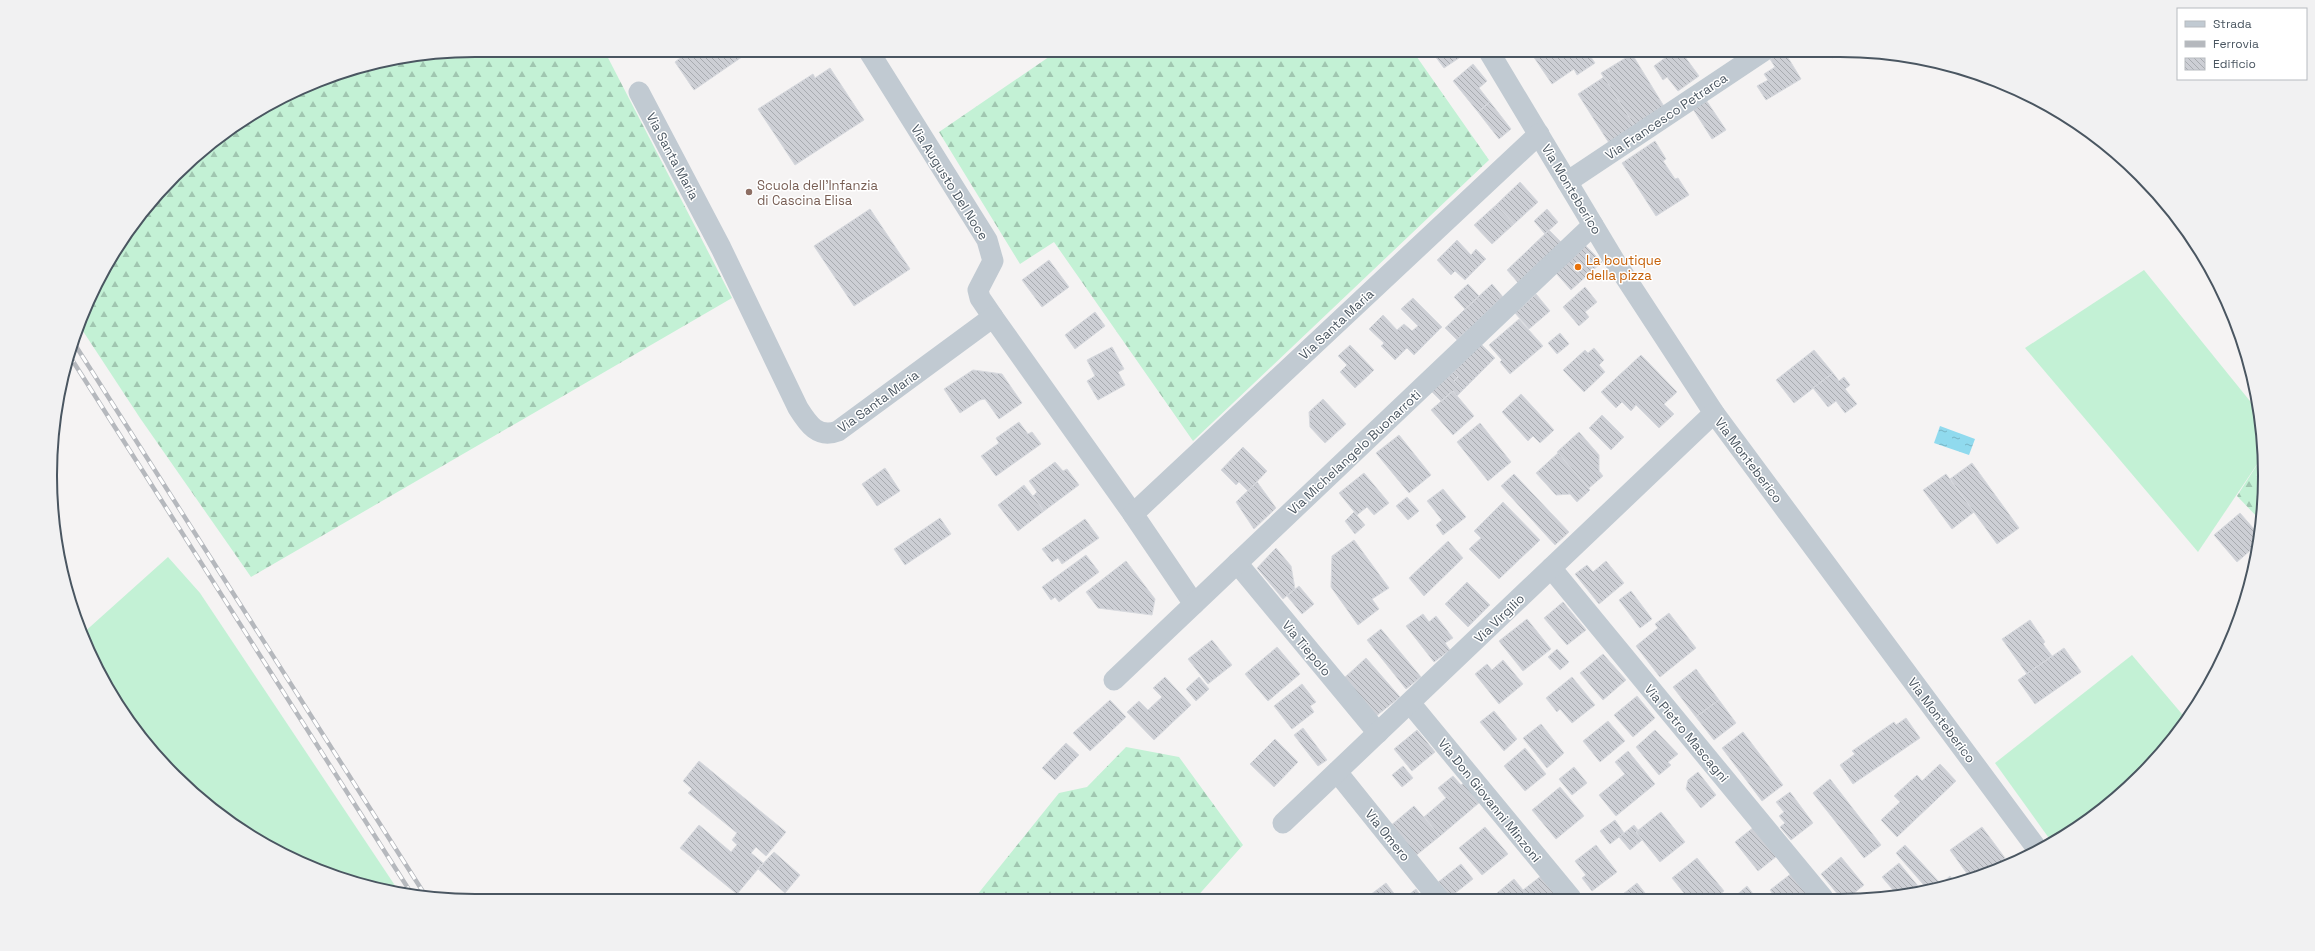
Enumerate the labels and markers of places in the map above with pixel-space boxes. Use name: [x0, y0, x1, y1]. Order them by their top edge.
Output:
place label: Scuola dell'Infanzia di Cascina Elisa: [757, 177, 878, 209]
marker: Scuola dell'Infanzia di Cascina Elisa: [744, 187, 754, 197]
place label: La boutique della pizza: [1586, 252, 1661, 284]
marker: La boutique della pizza: [1573, 262, 1583, 272]

